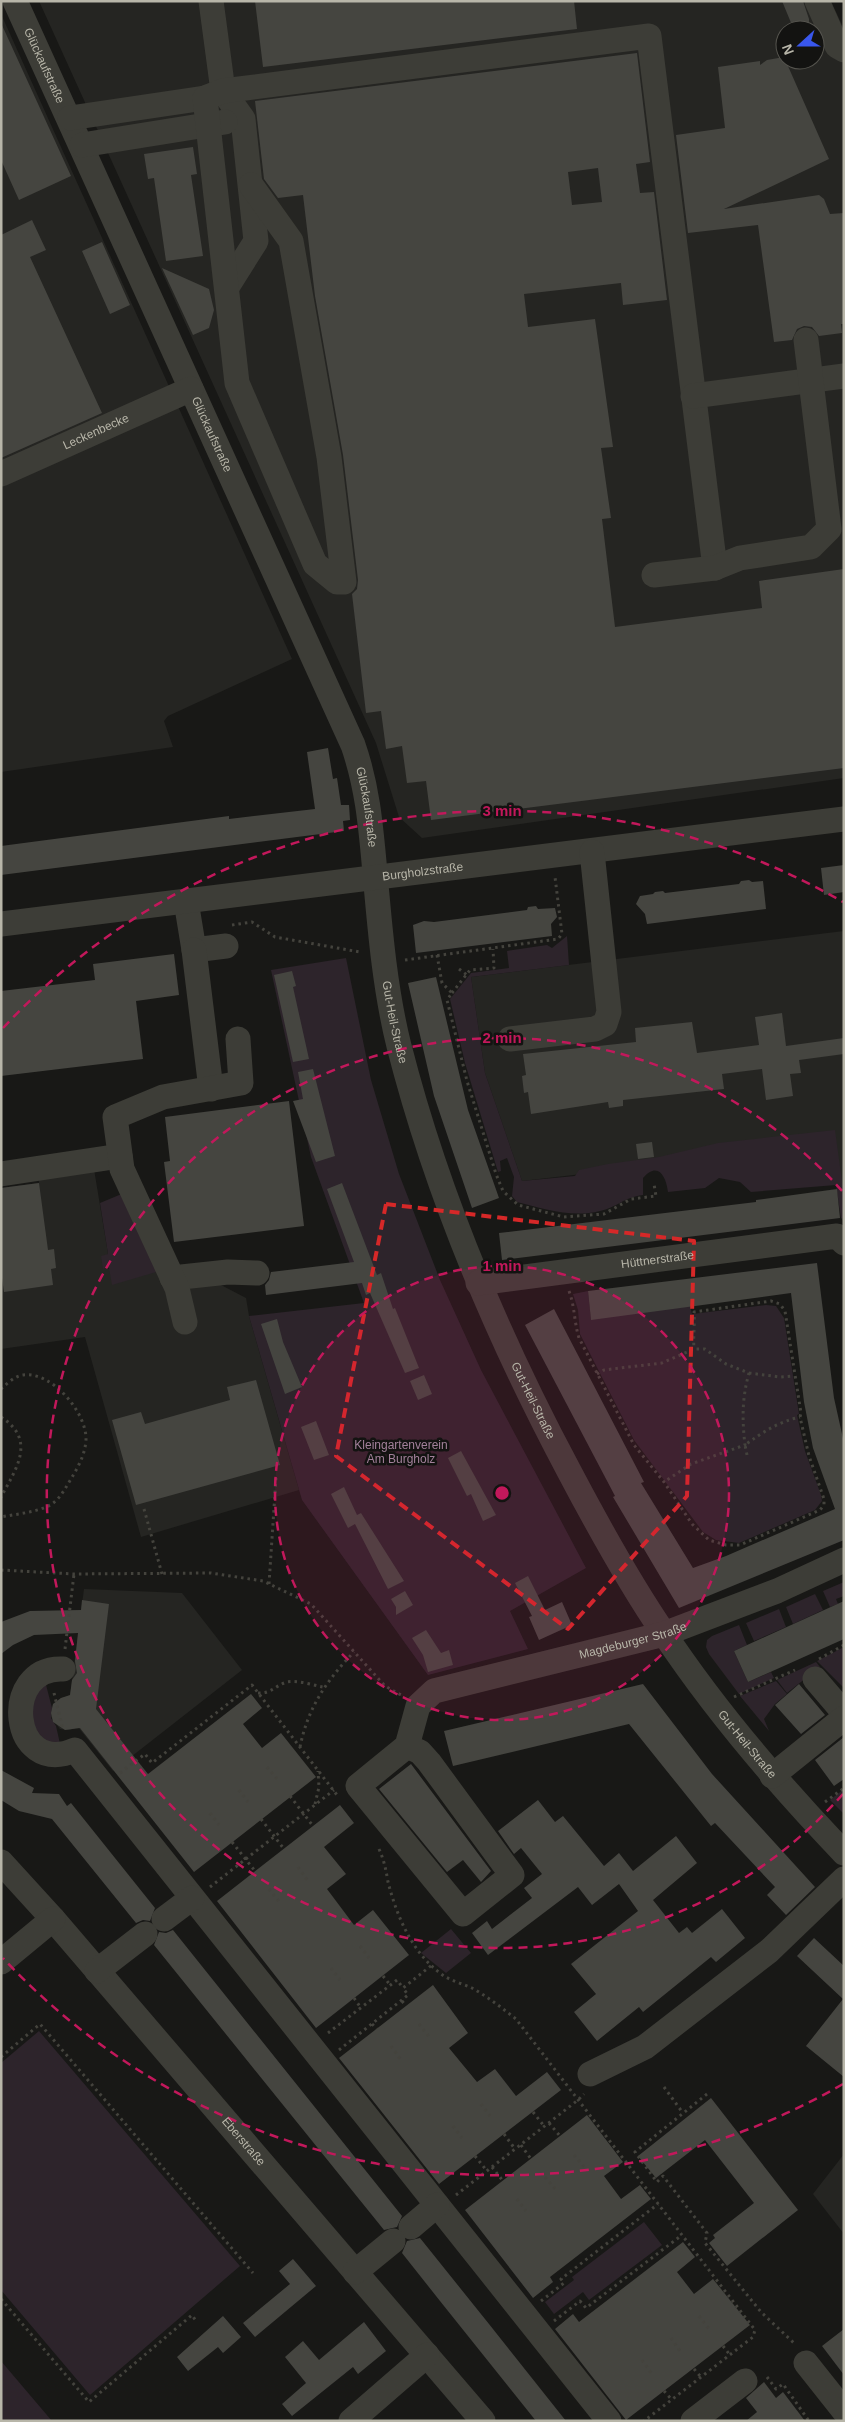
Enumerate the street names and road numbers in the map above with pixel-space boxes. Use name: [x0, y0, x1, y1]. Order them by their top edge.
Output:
street label: Glückaufstraße: [21, 26, 68, 106]
street label: Glückaufstraße: [189, 394, 235, 475]
street label: Leckenbecke: [61, 411, 131, 452]
street label: Glückaufstraße: [353, 765, 380, 848]
street label: Burgholzstraße: [381, 859, 464, 883]
street label: Gut-Heil-Straße: [380, 980, 410, 1065]
street label: Hüttnerstraße: [620, 1248, 695, 1271]
street label: Gut-Heil-Straße: [508, 1360, 558, 1442]
street label: Magdeburger Straße: [578, 1619, 689, 1662]
street label: Gut-Heil-Straße: [715, 1707, 780, 1781]
street label: Eberstraße: [219, 2114, 268, 2169]

